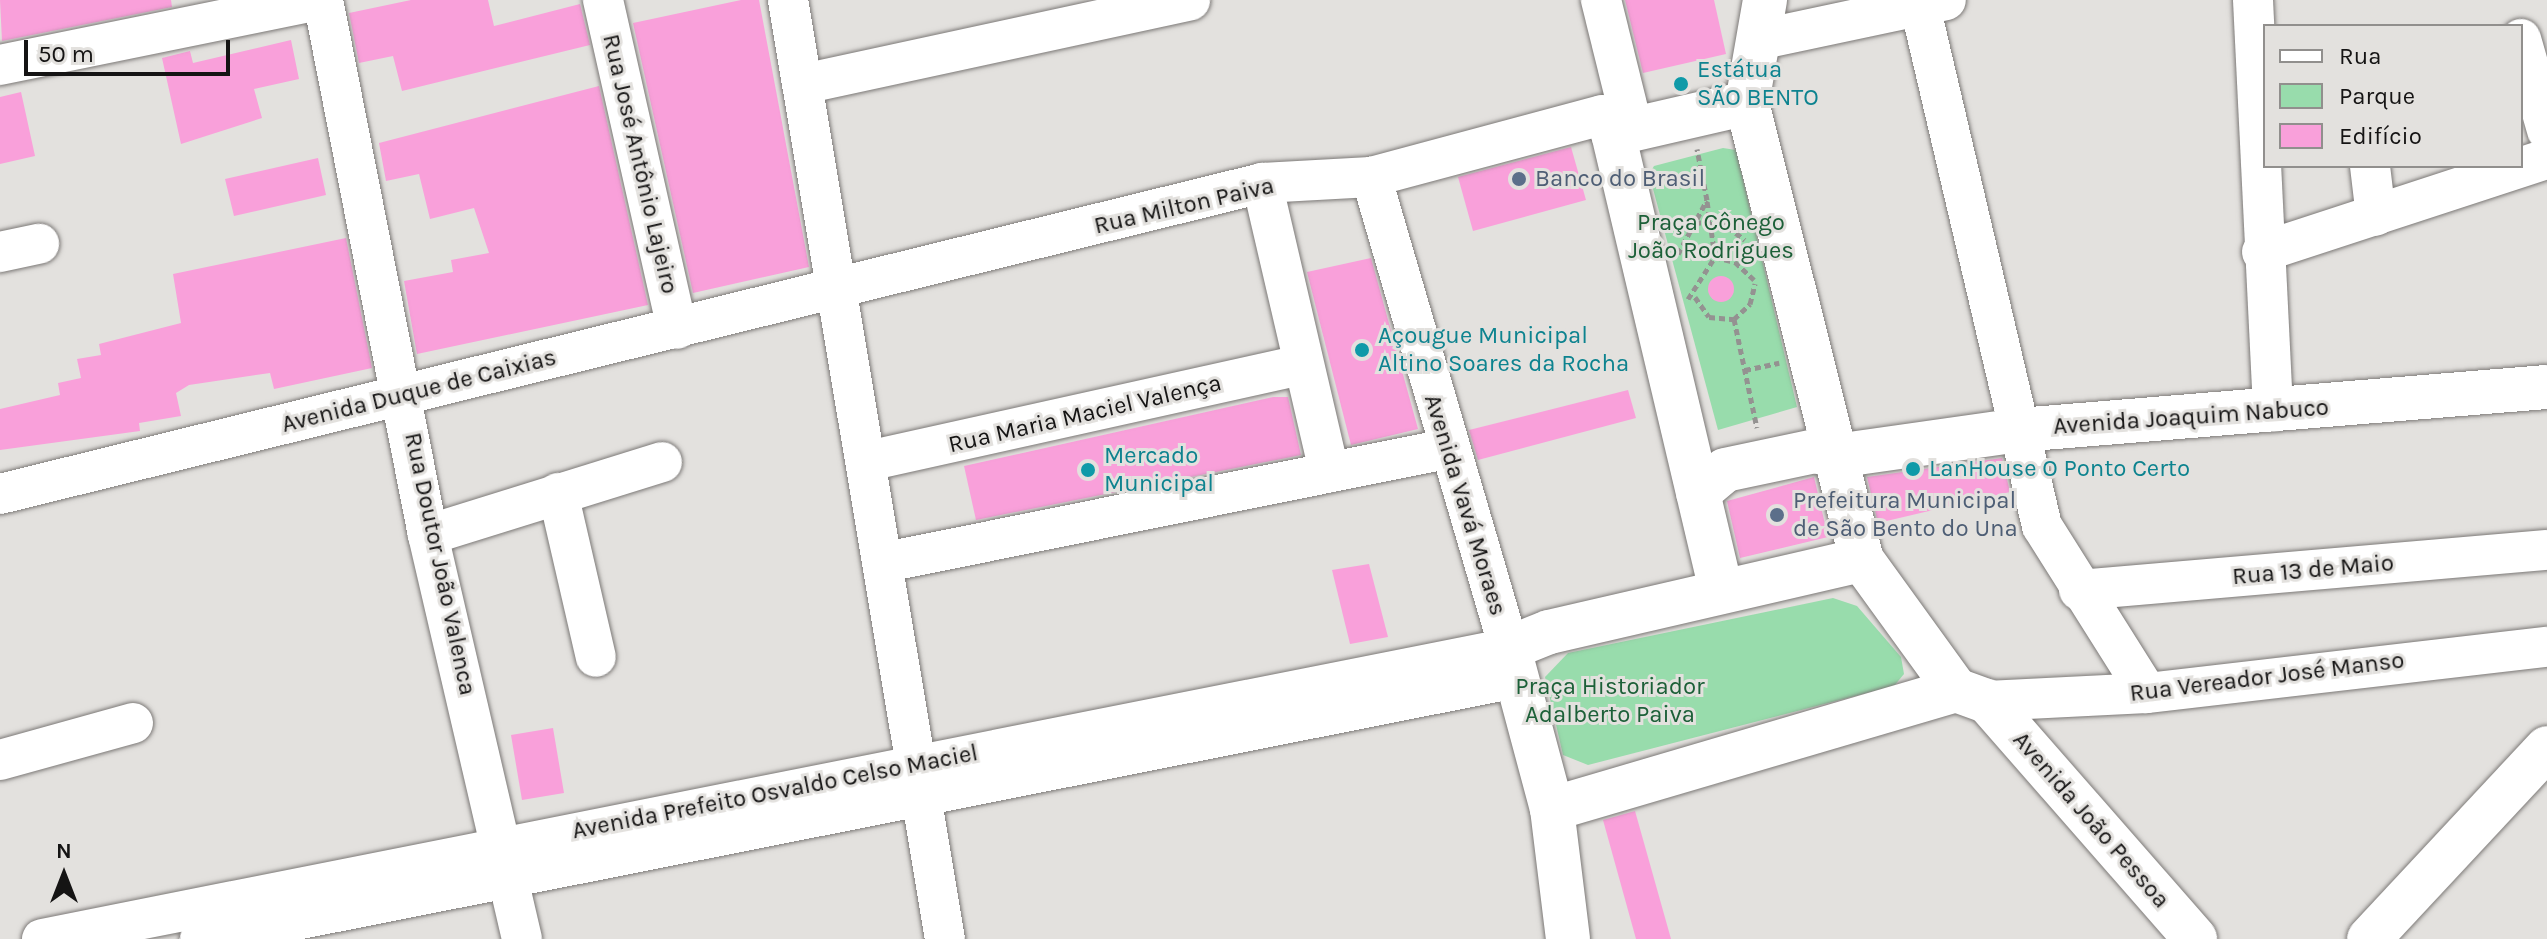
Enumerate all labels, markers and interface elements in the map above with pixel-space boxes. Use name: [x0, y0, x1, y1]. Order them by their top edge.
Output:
scale bar: [28, 24, 234, 74]
legend: [2263, 24, 2523, 168]
street label: Rua José Antônio Lajeiro: [596, 31, 684, 297]
text: 50 m: [38, 40, 94, 68]
text: Rua: [2339, 42, 2381, 70]
place label: Estátua SÃO BENTO: [1697, 56, 1819, 112]
marker: Estátua SÃO BENTO: [1672, 75, 1690, 93]
text: Parque: [2339, 82, 2415, 110]
text: Edifício: [2339, 122, 2422, 150]
place label: Banco do Brasil: [1535, 165, 1705, 193]
marker: Banco do Brasil: [1510, 170, 1528, 188]
street label: Rua Milton Paiva: [1091, 171, 1277, 241]
park label: Praça Cônego João Rodrigues: [1628, 209, 1794, 265]
place label: Açougue Municipal Altino Soares da Rocha: [1378, 322, 1629, 378]
marker: Açougue Municipal Altino Soares da Rocha: [1353, 341, 1371, 359]
street label: Avenida Duque de Caixias: [279, 343, 559, 439]
street label: Rua Maria Maciel Valença: [946, 369, 1224, 459]
street label: Avenida Vavá Moraes: [1418, 391, 1512, 619]
street label: Avenida Joaquim Nabuco: [2052, 393, 2330, 441]
street label: Rua Doutor João Valenca: [398, 430, 482, 698]
place label: Mercado Municipal: [1104, 442, 1214, 498]
place label: LanHouse O Ponto Certo: [1929, 455, 2190, 483]
marker: LanHouse O Ponto Certo: [1904, 460, 1922, 478]
marker: Mercado Municipal: [1079, 461, 1097, 479]
place label: Prefeitura Municipal de São Bento do Una: [1793, 487, 2018, 543]
marker: Prefeitura Municipal de São Bento do Una: [1768, 506, 1786, 524]
street label: Rua 13 de Maio: [2231, 549, 2395, 591]
street label: Rua Vereador José Manso: [2128, 646, 2406, 708]
park label: Praça Historiador Adalberto Paiva: [1515, 673, 1705, 729]
street label: Avenida João Pessoa: [2007, 726, 2175, 914]
street label: Avenida Prefeito Osvaldo Celso Maciel: [570, 738, 980, 846]
north arrow: [24, 835, 104, 915]
text: N: [56, 838, 72, 864]

